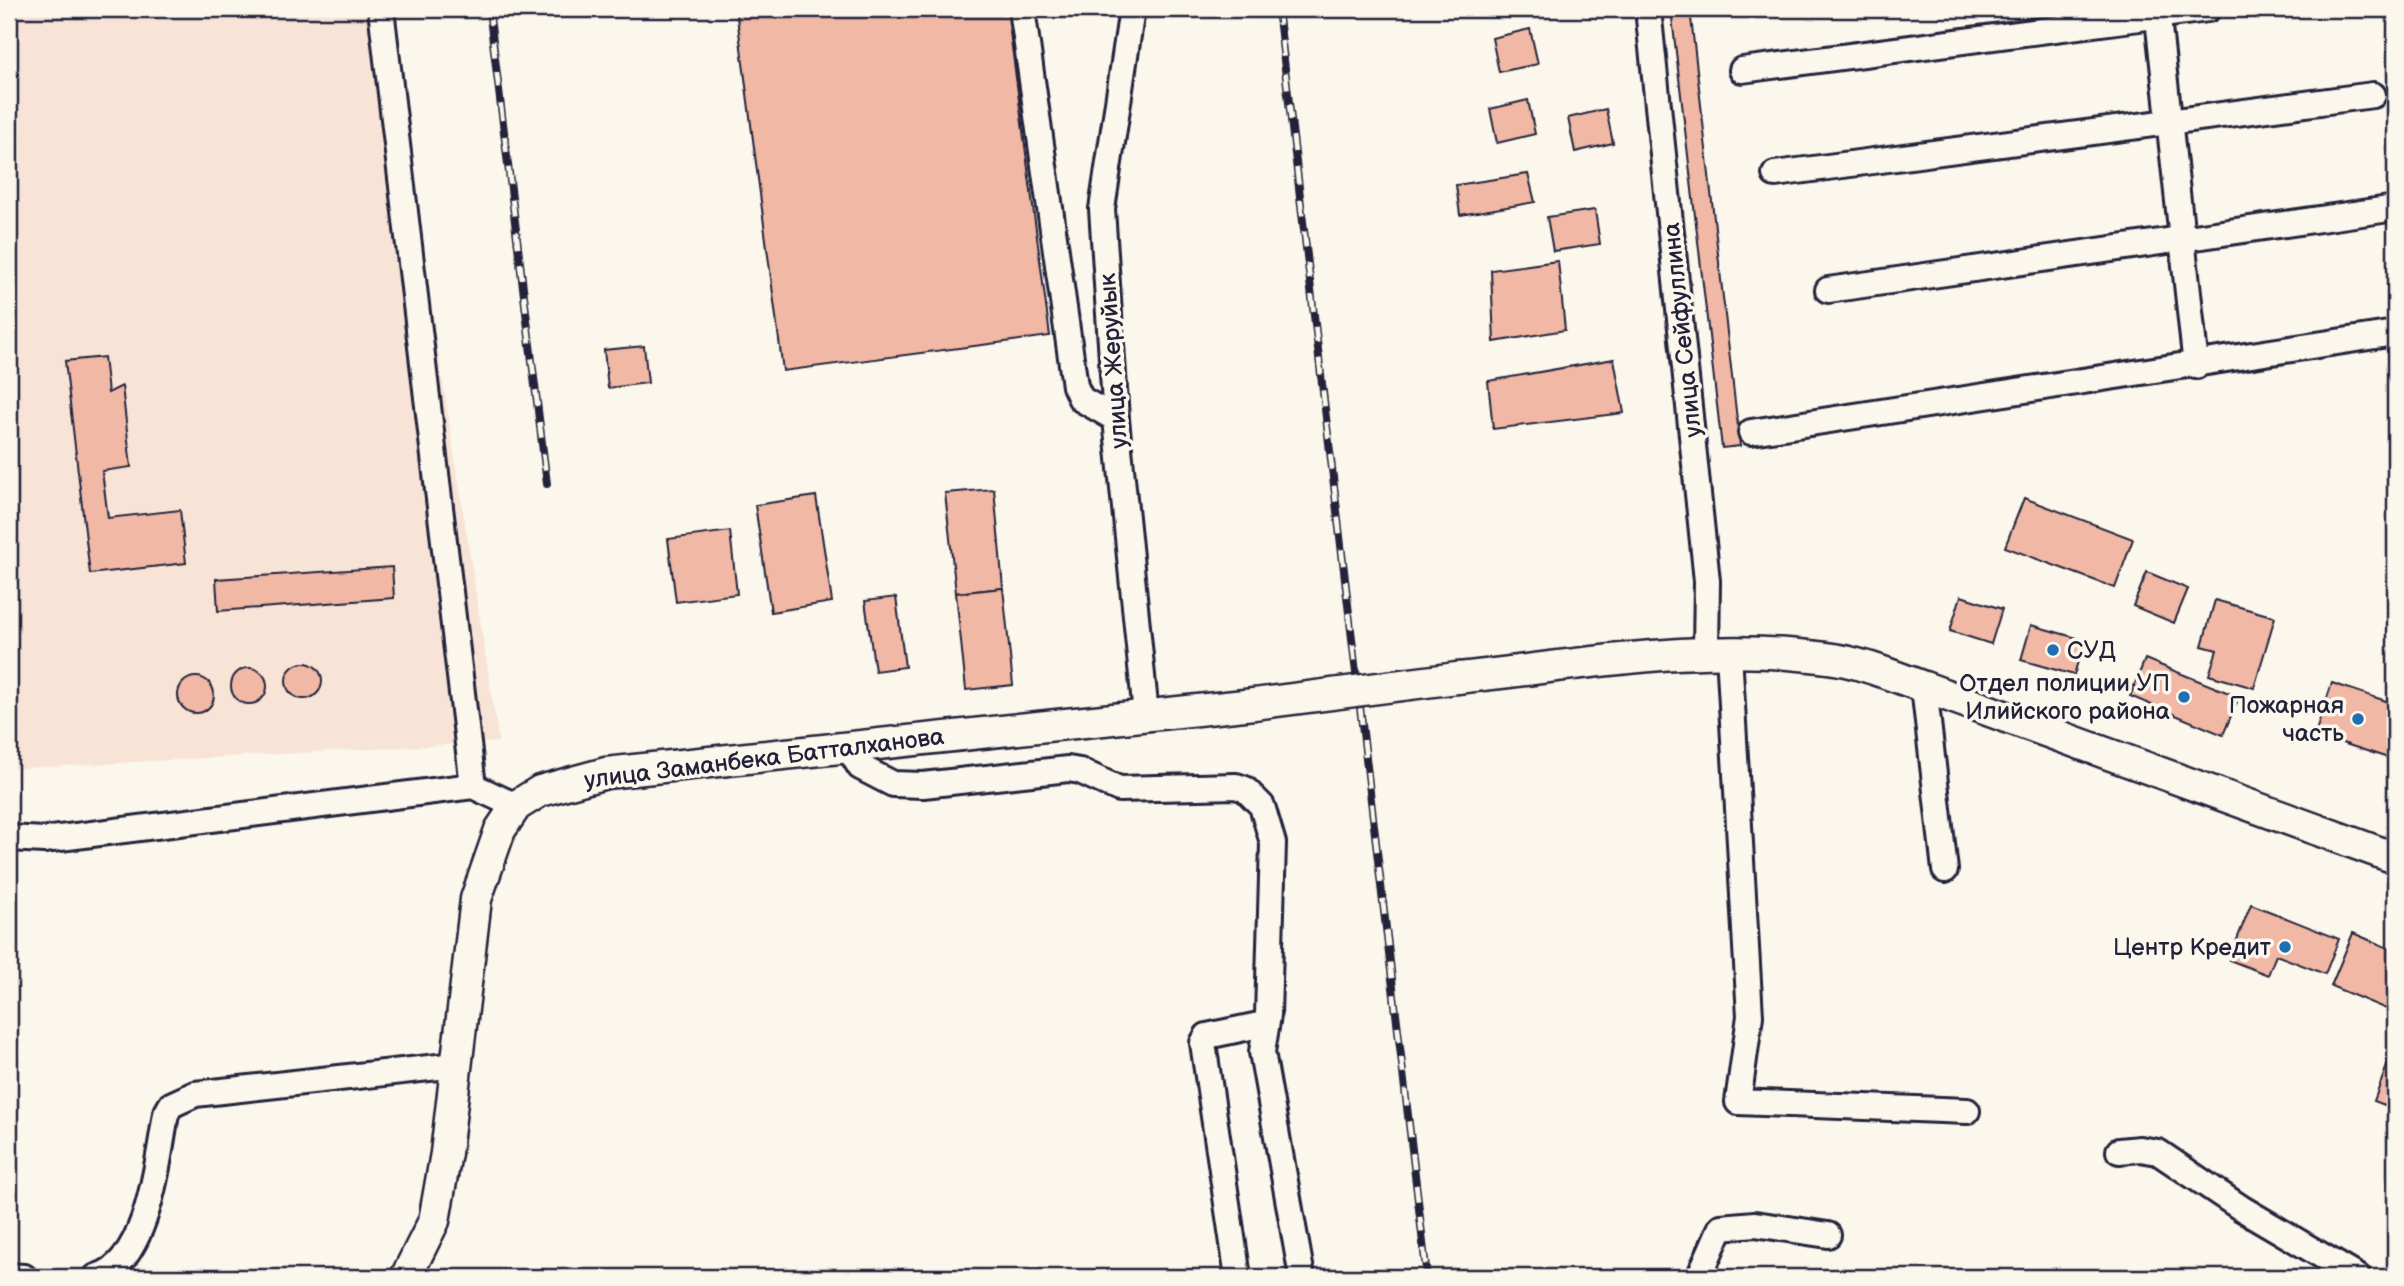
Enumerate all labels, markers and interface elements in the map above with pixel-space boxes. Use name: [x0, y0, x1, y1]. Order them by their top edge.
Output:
street label: улица Сейфуллина: [1657, 221, 1708, 439]
street label: улица Жеруйык: [1093, 272, 1134, 450]
place label: СУД: [2067, 636, 2116, 665]
marker: СУД: [2045, 642, 2061, 658]
place label: Отдел полиции УП Илийского района: [1959, 669, 2170, 726]
marker: Отдел полиции УП Илийского района: [2176, 689, 2192, 705]
place label: Пожарная часть: [2229, 691, 2344, 748]
marker: Пожарная часть: [2350, 711, 2366, 727]
street label: улица Заманбека Батталханова: [582, 722, 946, 795]
place label: Центр Кредит: [2113, 933, 2271, 962]
marker: Центр Кредит: [2277, 939, 2293, 955]

